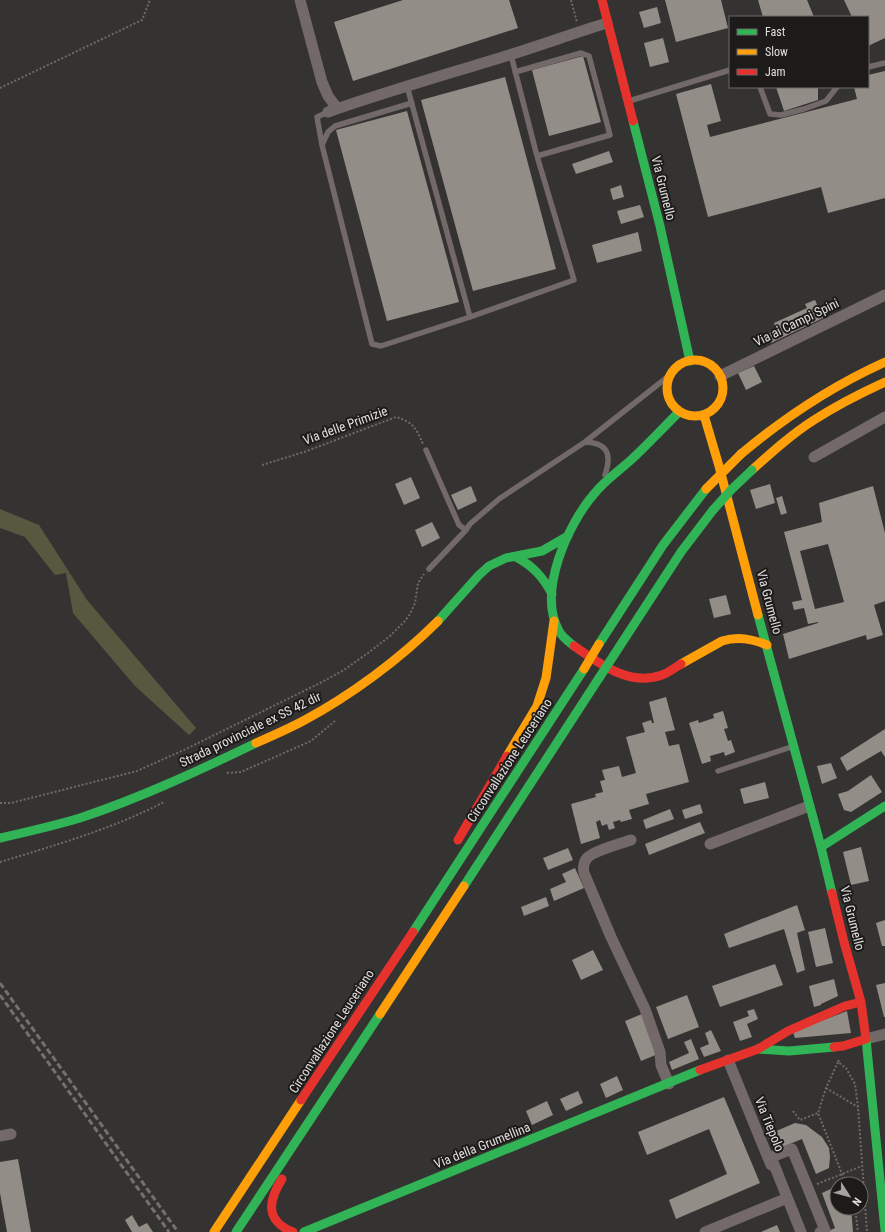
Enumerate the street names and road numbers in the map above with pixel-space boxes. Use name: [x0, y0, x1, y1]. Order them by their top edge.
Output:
street label: Via Grumello: [648, 154, 679, 222]
street label: Via ai Campi Spini: [751, 295, 841, 350]
street label: Via delle Primizie: [301, 403, 389, 448]
street label: Via Grumello: [754, 568, 785, 636]
street label: Strada provinciale ex SS 42 dir: [177, 689, 323, 770]
street label: Circonvallazione Leuceriano: [464, 696, 555, 825]
street label: Via Grumello: [837, 884, 868, 952]
street label: Circonvallazione Leuceriano: [286, 967, 377, 1096]
street label: Via Tiepolo: [752, 1095, 787, 1154]
street label: Via della Grumellina: [432, 1119, 533, 1172]

